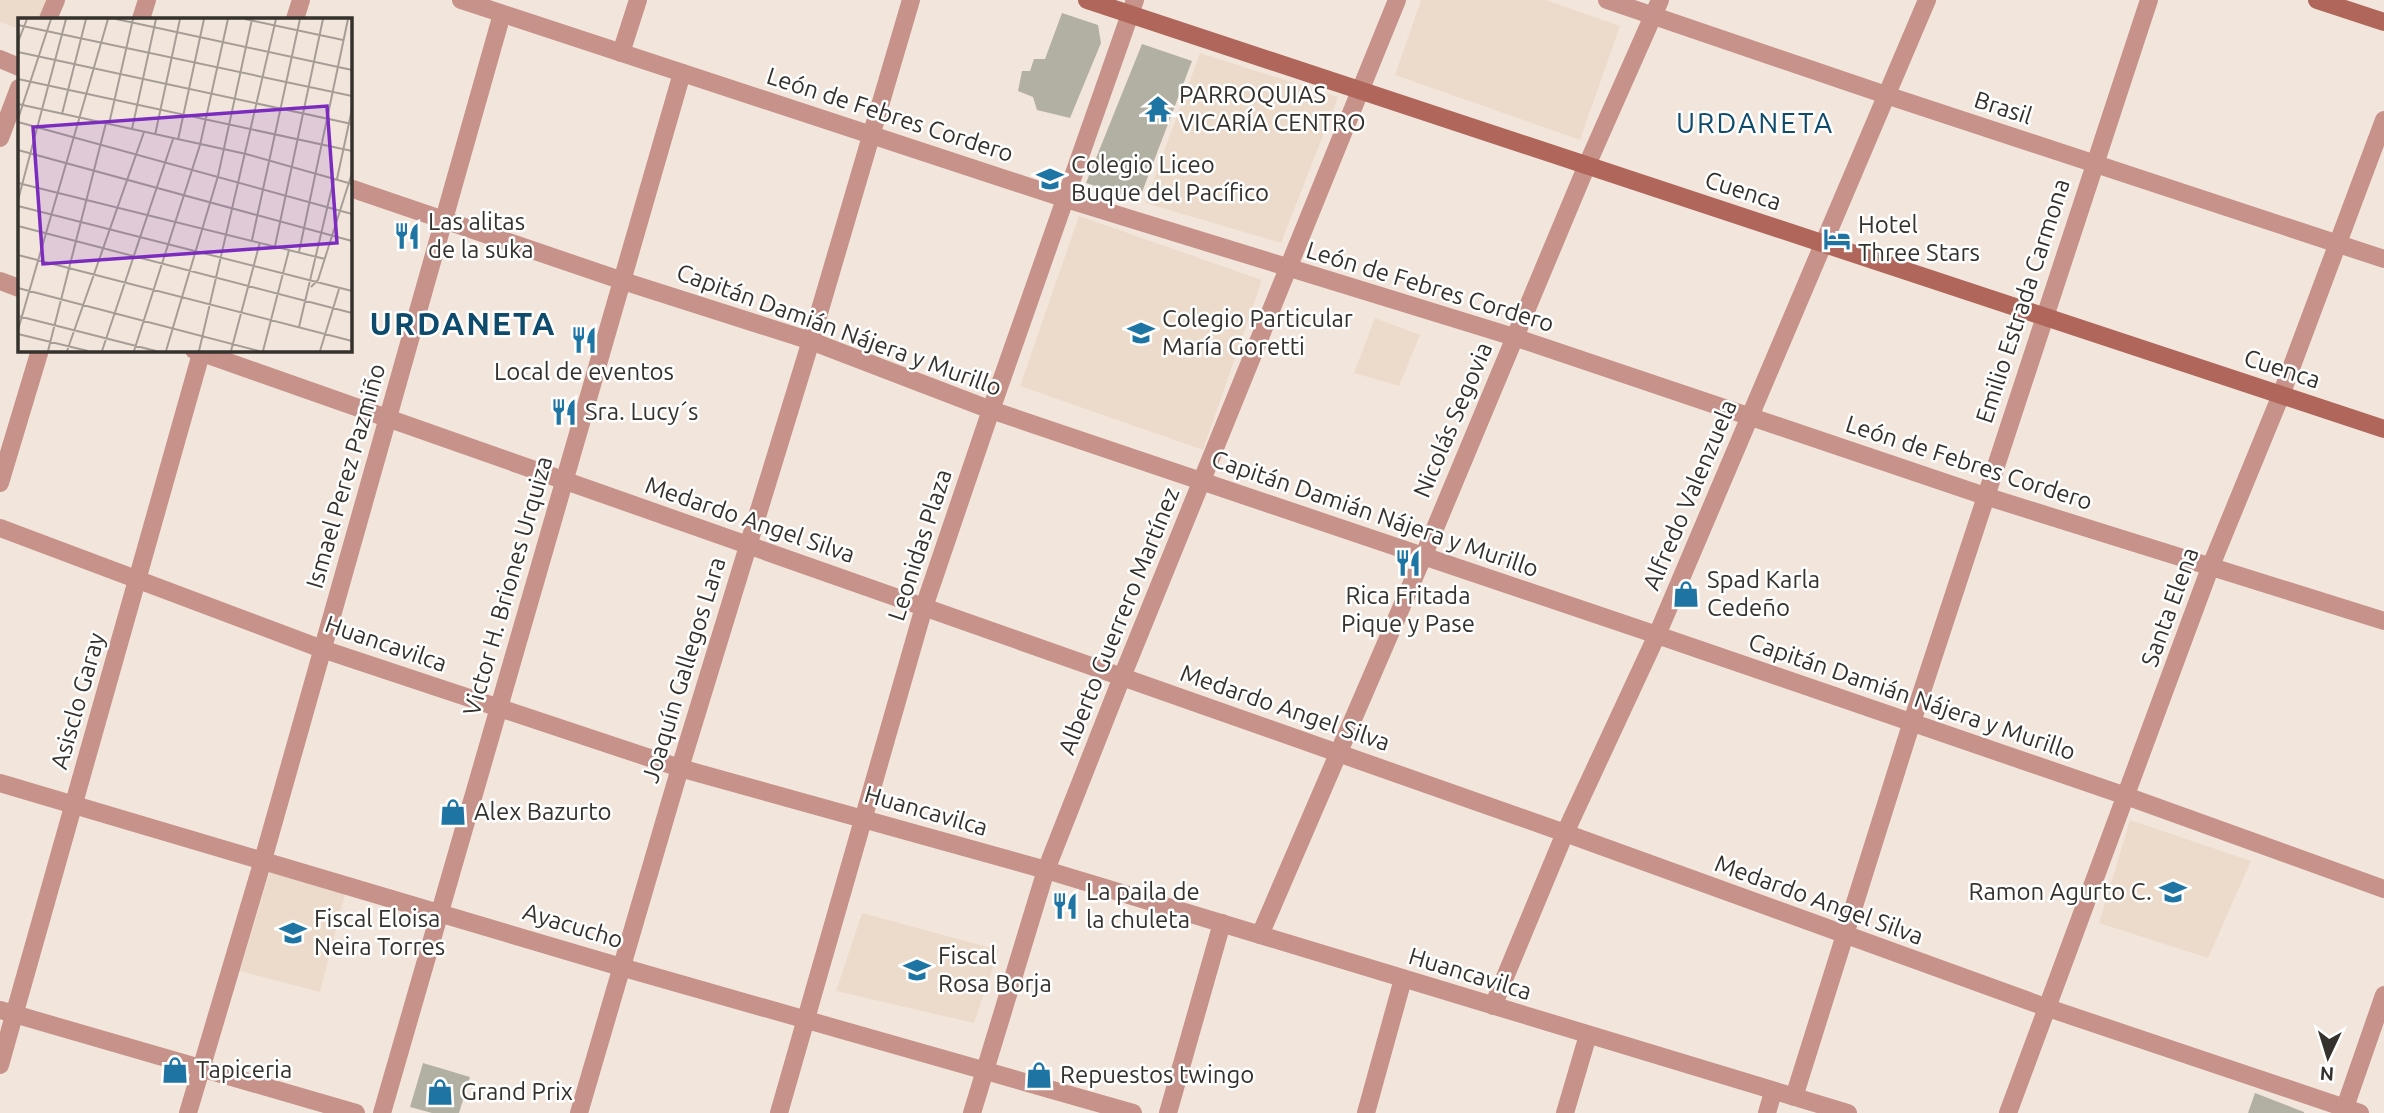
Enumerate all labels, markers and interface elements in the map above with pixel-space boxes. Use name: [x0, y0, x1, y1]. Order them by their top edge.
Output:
inset map: [18, 18, 352, 352]
street label: León de Febres Cordero: [763, 62, 1017, 167]
place label: PARROQUIAS VICARÍA CENTRO: [1179, 81, 1366, 136]
street label: Brasil: [1971, 86, 2035, 130]
temple icon: PARROQUIAS VICARÍA CENTRO: [1143, 94, 1173, 124]
district label: URDANETA: [1676, 107, 1834, 138]
place label: Colegio Liceo Buque del Pacífico: [1071, 151, 1269, 206]
school or university icon: Colegio Liceo Buque del Pacífico: [1035, 164, 1065, 194]
street label: Cuenca: [1702, 166, 1785, 216]
street label: Emilio Estrada Carmona: [1970, 175, 2075, 426]
place label: Las alitas de la suka: [428, 208, 534, 263]
place label: Hotel Three Stars: [1858, 211, 1980, 266]
restaurant icon: Las alitas de la suka: [392, 221, 422, 251]
hotel icon: Hotel Three Stars: [1822, 224, 1852, 254]
street label: León de Febres Cordero: [1303, 236, 1557, 337]
street label: Capitán Damián Nájera y Murillo: [673, 258, 1005, 401]
district label: URDANETA: [370, 305, 556, 341]
place label: Colegio Particular María Goretti: [1162, 305, 1353, 360]
school or university icon: Colegio Particular María Goretti: [1126, 318, 1156, 348]
restaurant icon: Local de eventos: [569, 325, 599, 355]
street label: Nicolás Segovia: [1408, 338, 1497, 502]
street label: Cuenca: [2241, 344, 2324, 394]
place label: Local de eventos: [494, 358, 674, 385]
street label: Ismael Perez Pazmiño: [301, 360, 391, 591]
street label: Alfredo Valenzuela: [1637, 396, 1742, 594]
restaurant icon: Sra. Lucy´s: [549, 397, 579, 427]
place label: Sra. Lucy´s: [585, 398, 699, 425]
street label: León de Febres Cordero: [1842, 410, 2096, 515]
street label: Capitán Damián Nájera y Murillo: [1208, 445, 1542, 582]
street label: Victor H. Briones Urquiza: [458, 453, 558, 719]
street label: Leonidas Plaza: [882, 466, 957, 624]
street label: Medardo Angel Silva: [642, 471, 859, 568]
street label: Alberto Guerrero Martínez: [1053, 483, 1185, 758]
street label: Santa Elena: [2135, 544, 2204, 670]
restaurant icon: Rica Fritada Pique y Pase: [1393, 548, 1423, 578]
street label: Joaquín Gallegos Lara: [636, 554, 731, 786]
place label: Spad Karla Cedeño: [1707, 566, 1820, 621]
shop icon: Spad Karla Cedeño: [1671, 579, 1701, 609]
place label: Rica Fritada Pique y Pase: [1341, 582, 1475, 637]
street label: Huancavilca: [322, 610, 451, 677]
street label: Capitán Damián Nájera y Murillo: [1745, 628, 2079, 765]
street label: Asisclo Garay: [45, 629, 110, 772]
street label: Medardo Angel Silva: [1177, 659, 1394, 756]
street label: Huancavilca: [861, 780, 991, 841]
shop icon: Alex Bazurto: [438, 797, 468, 827]
place label: Alex Bazurto: [474, 798, 612, 825]
street label: Medardo Angel Silva: [1711, 849, 1927, 950]
school or university icon: Ramon Agurto C.: [2158, 877, 2188, 907]
place label: La paila de la chuleta: [1086, 878, 1200, 933]
place label: Ramon Agurto C.: [1969, 878, 2152, 905]
restaurant icon: La paila de la chuleta: [1050, 891, 1080, 921]
street label: Ayacucho: [520, 898, 626, 954]
place label: Fiscal Eloisa Neira Torres: [314, 905, 445, 960]
school or university icon: Fiscal Eloisa Neira Torres: [278, 918, 308, 948]
place label: Fiscal Rosa Borja: [938, 942, 1052, 997]
street label: Huancavilca: [1405, 942, 1535, 1005]
school or university icon: Fiscal Rosa Borja: [902, 955, 932, 985]
north arrow: [2293, 1022, 2363, 1092]
shop icon: Tapiceria: [160, 1055, 190, 1085]
place label: Tapiceria: [196, 1056, 292, 1083]
shop icon: Repuestos twingo: [1024, 1060, 1054, 1090]
place label: Repuestos twingo: [1060, 1061, 1254, 1088]
text: N: [2319, 1062, 2335, 1085]
shop icon: Grand Prix: [425, 1077, 455, 1107]
place label: Grand Prix: [461, 1078, 573, 1105]

